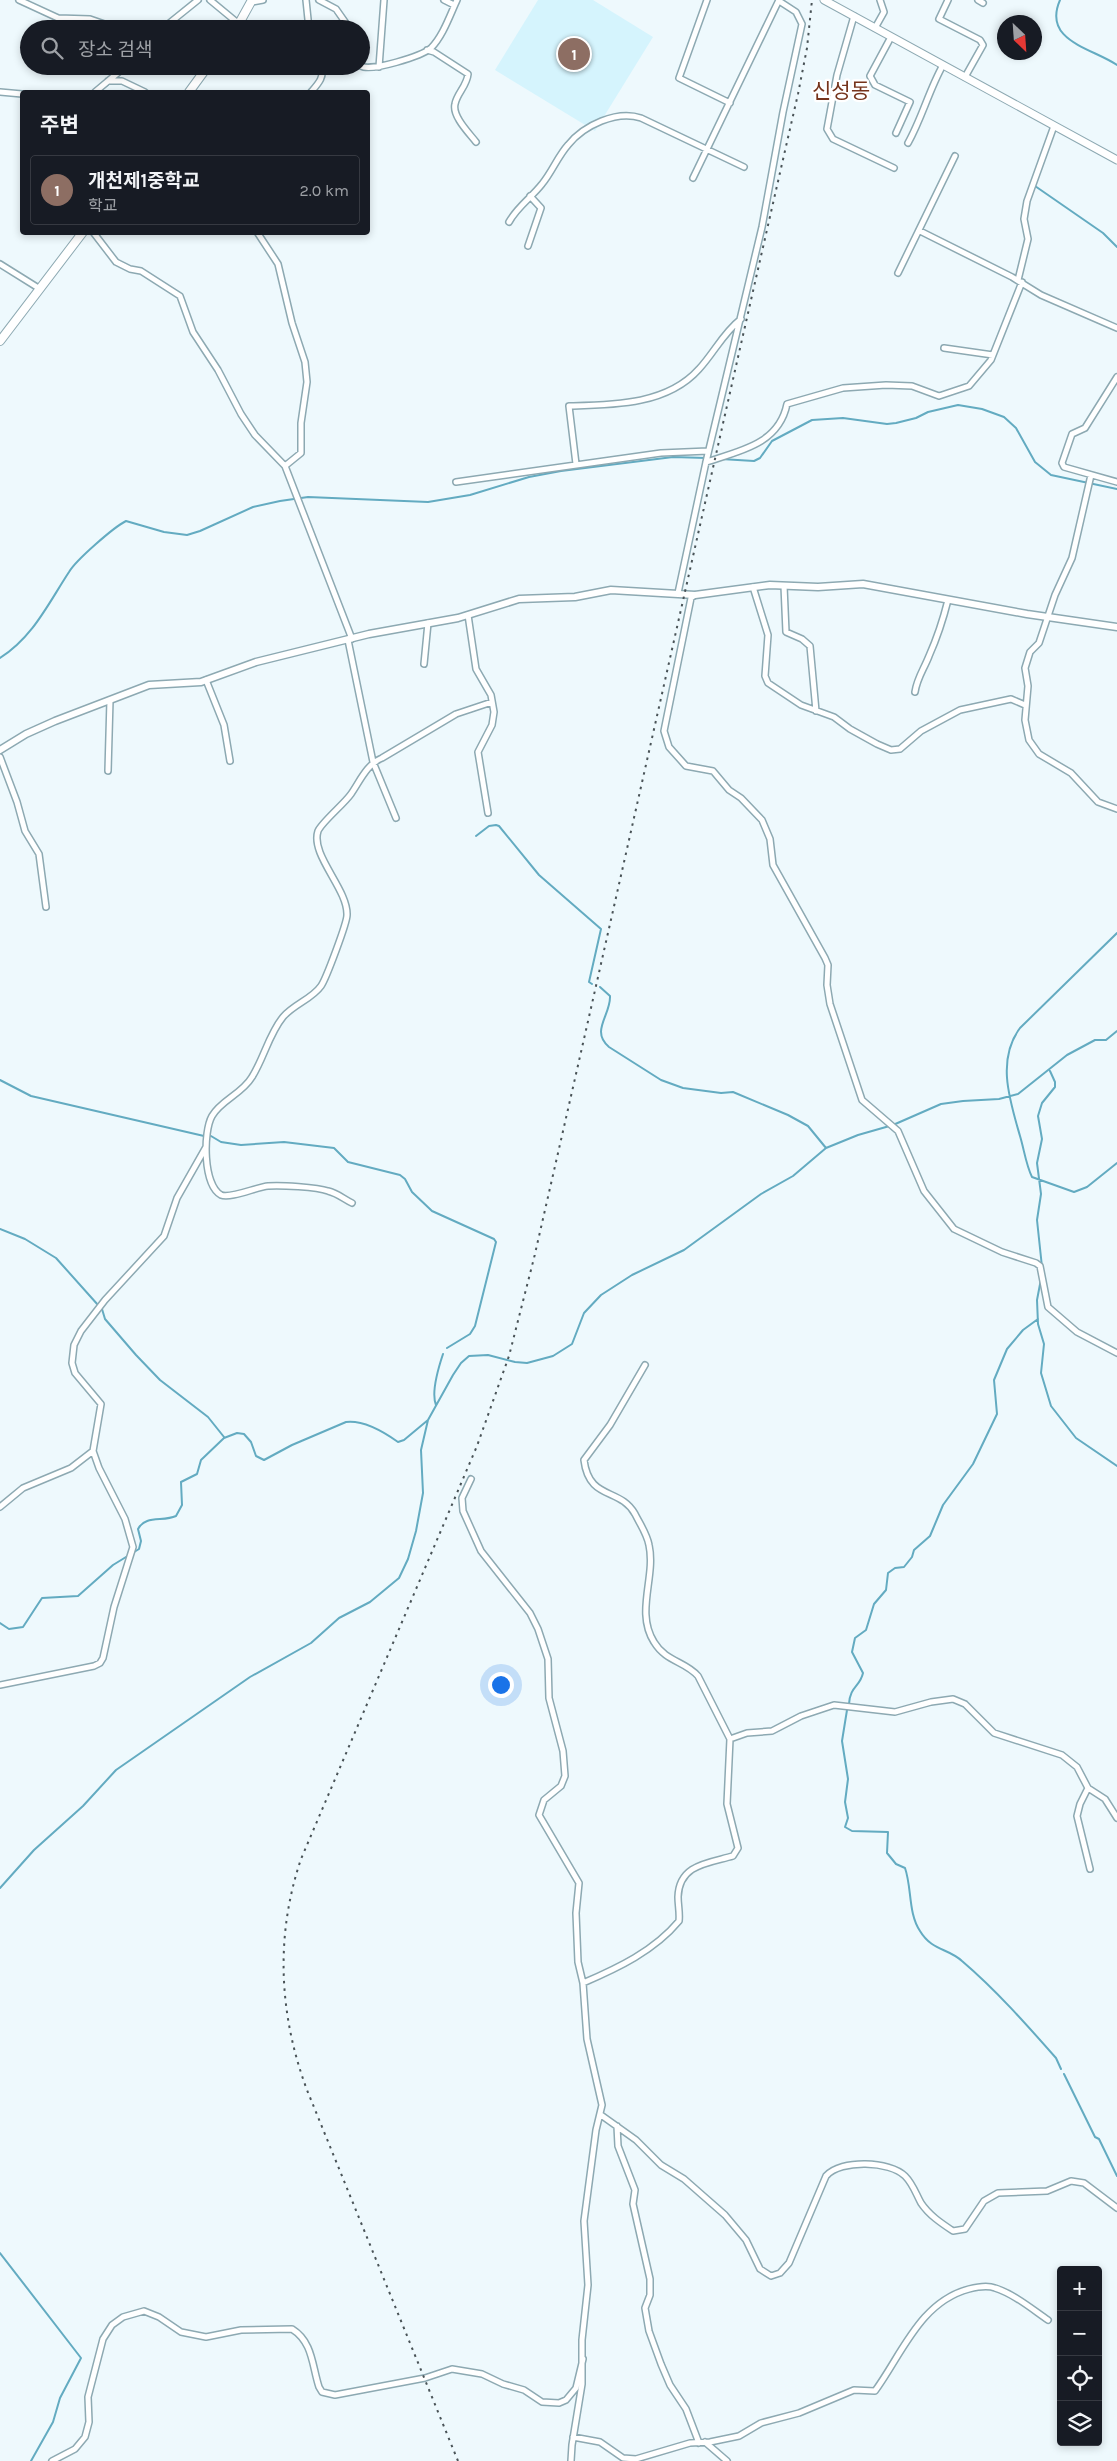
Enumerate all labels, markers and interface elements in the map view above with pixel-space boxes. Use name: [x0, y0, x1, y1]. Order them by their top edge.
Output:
north arrow: [997, 15, 1042, 60]
search box: [20, 20, 370, 75]
icon: search: [38, 34, 66, 62]
pin: 1: [558, 35, 590, 73]
text: 장소 검색: [78, 39, 152, 61]
district label: 신성동: [812, 79, 870, 103]
text: 주변: [40, 113, 79, 137]
text: 개천제1중학교: [88, 170, 200, 192]
text: 1: [54, 181, 60, 200]
text: 2.0 km: [300, 181, 349, 200]
text: 학교: [88, 196, 117, 215]
your location: [488, 1672, 514, 1698]
map controls: [1057, 2266, 1102, 2446]
button: +: [1057, 2266, 1102, 2311]
button: −: [1057, 2311, 1102, 2356]
button: locate: [1057, 2356, 1102, 2401]
button: layers: [1057, 2401, 1102, 2446]

